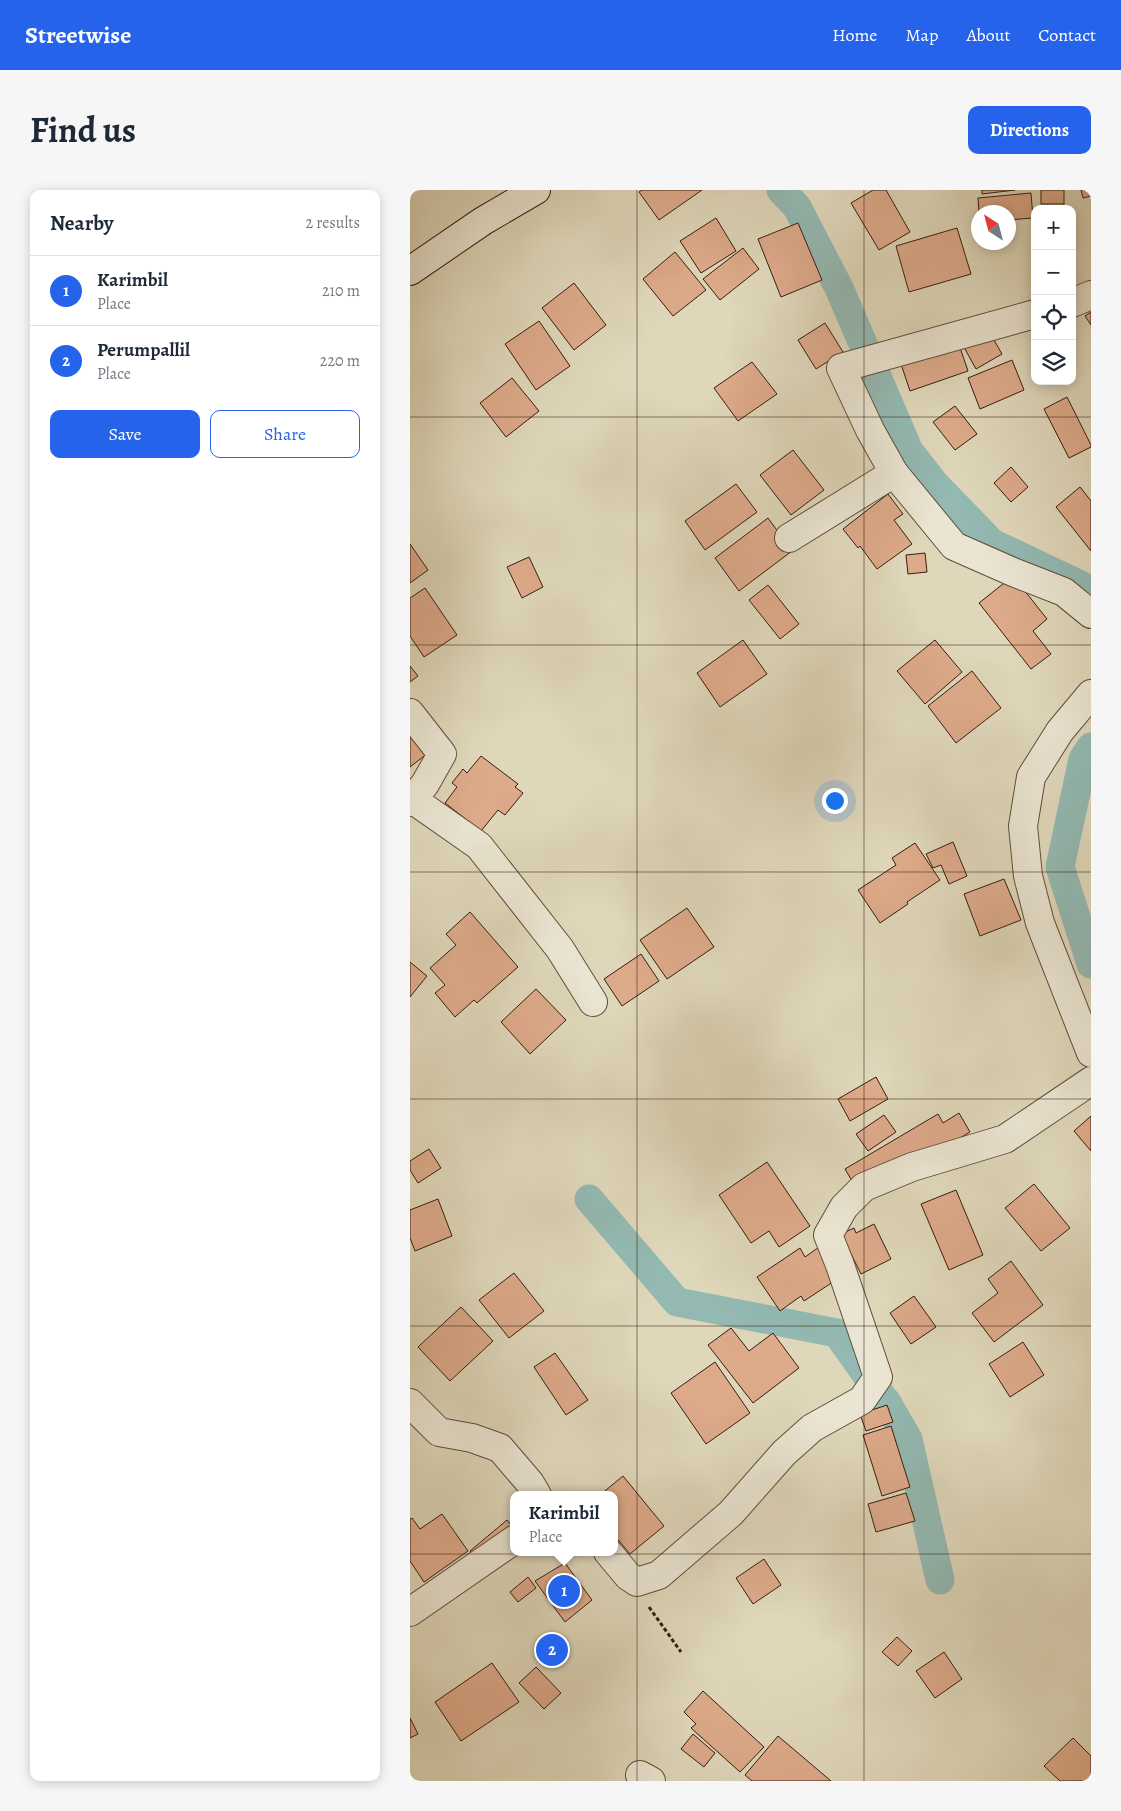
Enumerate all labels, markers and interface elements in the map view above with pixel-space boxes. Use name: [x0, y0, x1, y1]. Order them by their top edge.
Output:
text: Streetwise: [25, 19, 131, 51]
text: Home: [832, 23, 877, 47]
text: Map: [905, 23, 938, 47]
text: About: [966, 23, 1010, 47]
text: Contact: [1038, 23, 1096, 47]
text: Find us: [30, 106, 136, 154]
button: Directions: [968, 106, 1091, 154]
north arrow: [971, 205, 1016, 250]
map controls: [1031, 205, 1076, 385]
button: +: [1031, 205, 1076, 250]
text: Nearby: [50, 209, 113, 237]
text: 2 results: [305, 212, 360, 234]
button: −: [1031, 250, 1076, 295]
text: Karimbil: [97, 267, 168, 293]
text: 1: [63, 280, 69, 302]
text: 210 m: [322, 280, 360, 302]
text: Place: [97, 293, 131, 315]
button: locate: [1031, 295, 1076, 340]
text: Perumpallil: [97, 337, 190, 363]
button: layers: [1031, 340, 1076, 385]
text: 2: [62, 350, 70, 372]
text: 220 m: [320, 350, 360, 372]
text: Place: [97, 363, 131, 385]
button: Save: [50, 410, 200, 458]
button: Share: [210, 410, 360, 458]
your location: [822, 788, 848, 814]
popup: [510, 1491, 618, 1556]
text: Karimbil: [528, 1500, 600, 1526]
text: Place: [528, 1526, 562, 1548]
pin: 1: [548, 1572, 580, 1610]
pin: 2: [536, 1631, 568, 1669]

